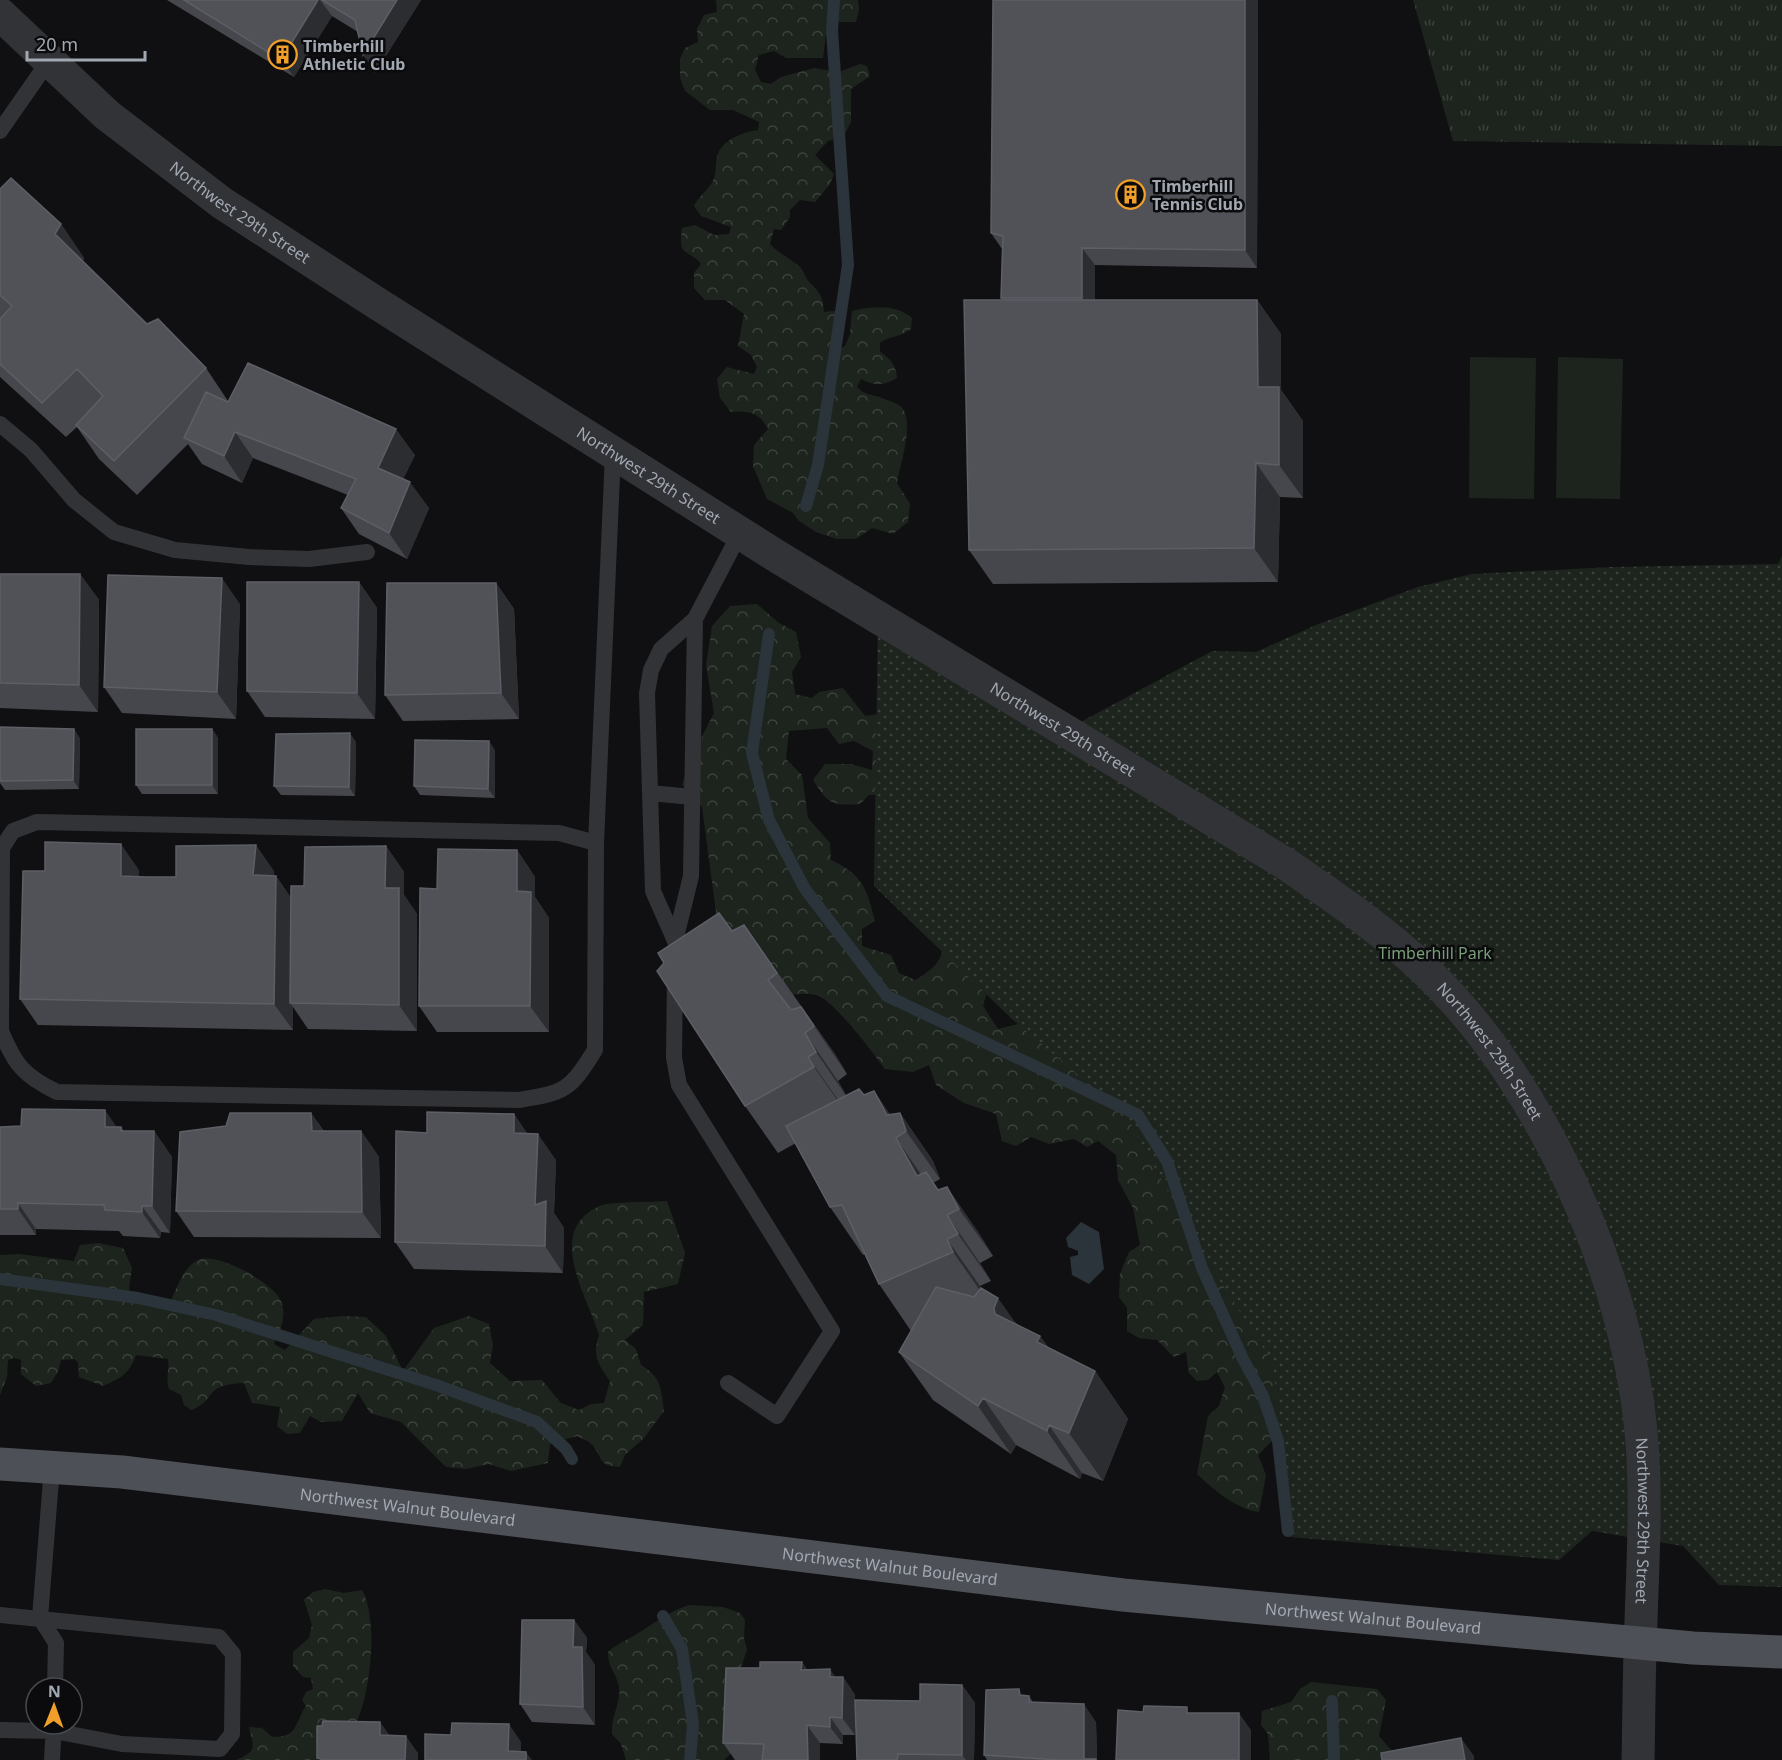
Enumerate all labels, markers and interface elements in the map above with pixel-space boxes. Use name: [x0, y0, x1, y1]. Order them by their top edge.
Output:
scale bar: [27, 24, 146, 62]
text: 20 m: [36, 32, 78, 56]
place label: Timberhill Athletic Club: [303, 35, 405, 75]
building icon: Timberhill Athletic Club: [266, 39, 298, 71]
street label: Northwest 29th Street: [165, 156, 315, 268]
place label: Timberhill Tennis Club: [1152, 175, 1243, 215]
building icon: Timberhill Tennis Club: [1115, 179, 1147, 211]
street label: Northwest 29th Street: [572, 421, 725, 529]
street label: Northwest 29th Street: [986, 677, 1140, 782]
park label: Timberhill Park: [1378, 942, 1492, 964]
street label: Northwest 29th Street: [1432, 977, 1548, 1124]
street label: Northwest 29th Street: [1631, 1437, 1655, 1604]
street label: Northwest Walnut Boulevard: [299, 1483, 517, 1531]
street label: Northwest Walnut Boulevard: [781, 1542, 999, 1591]
street label: Northwest Walnut Boulevard: [1264, 1597, 1482, 1639]
north arrow: [24, 1676, 84, 1736]
text: N: [48, 1680, 61, 1702]

